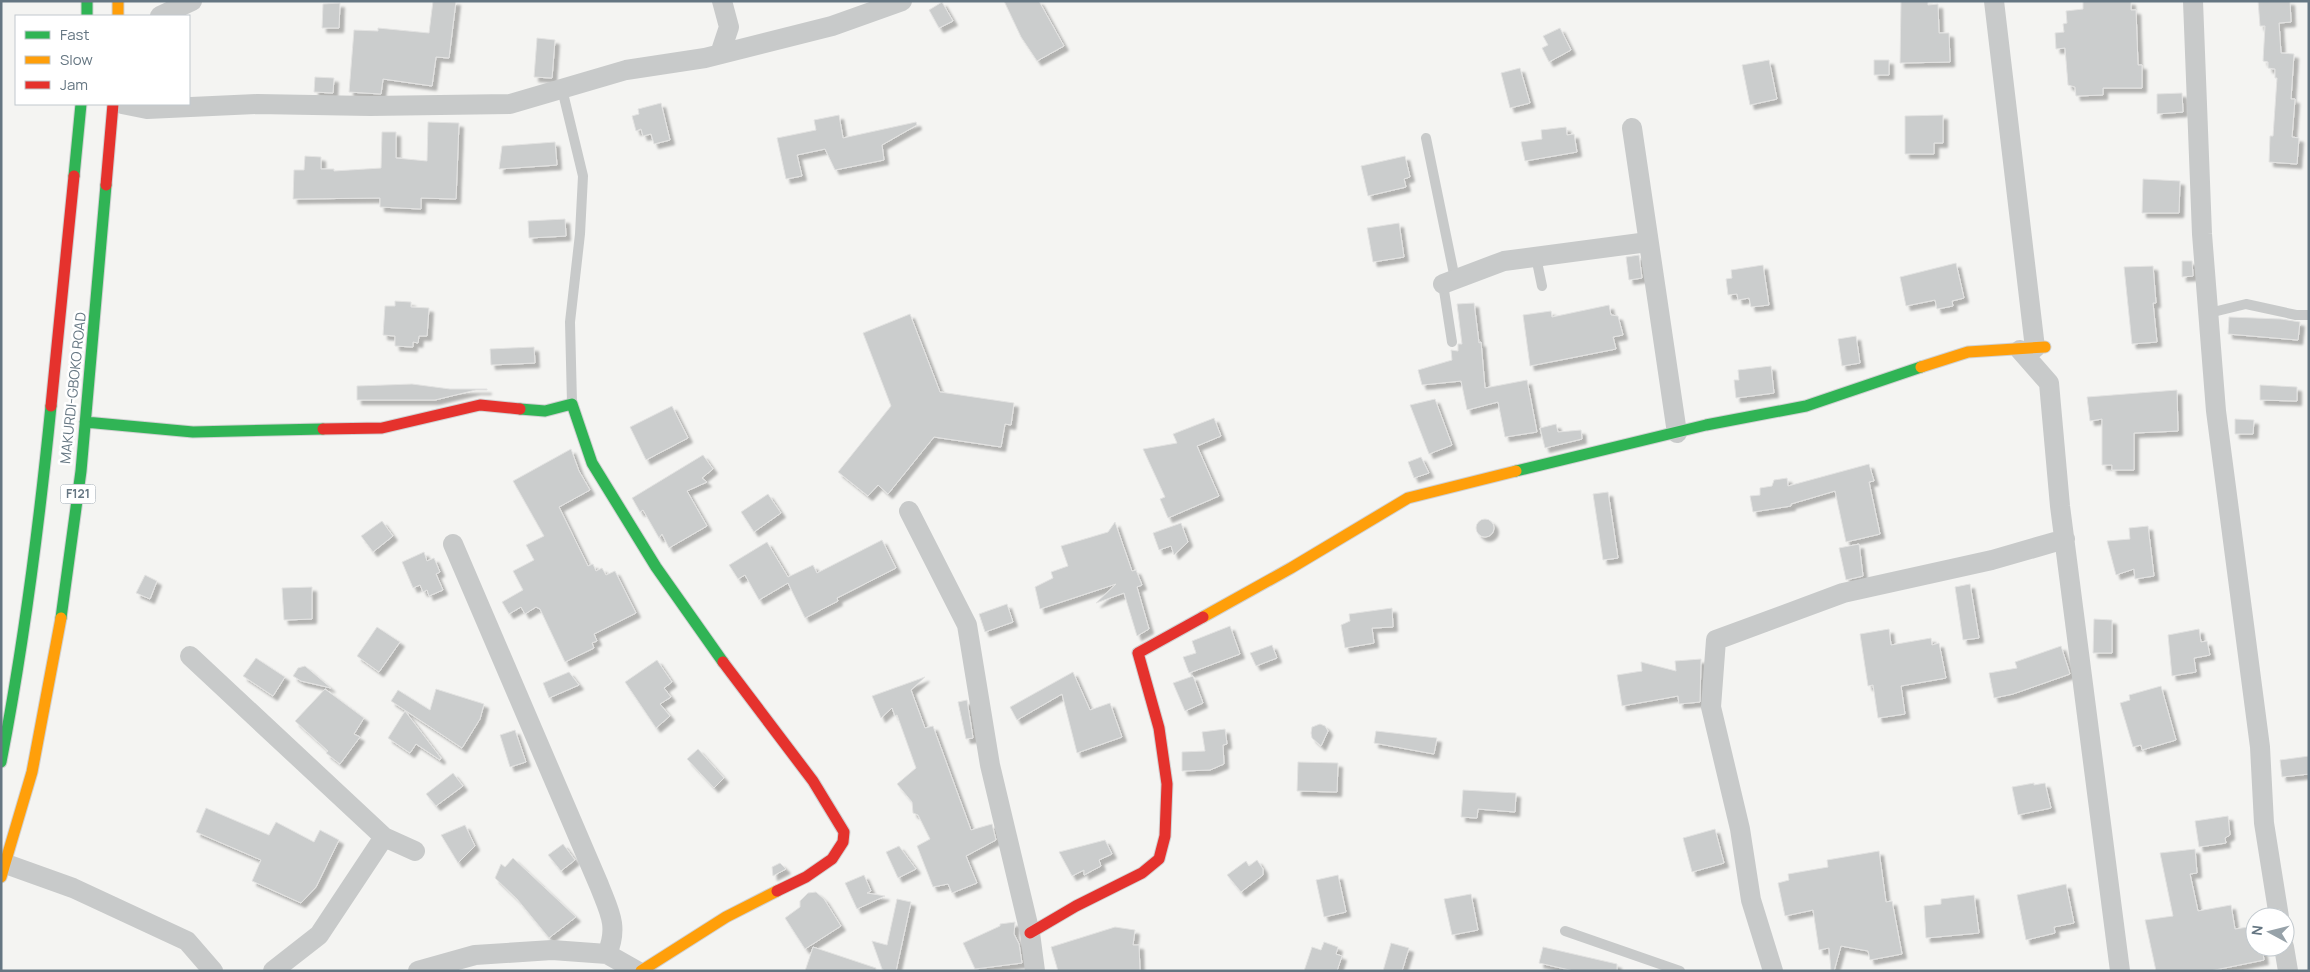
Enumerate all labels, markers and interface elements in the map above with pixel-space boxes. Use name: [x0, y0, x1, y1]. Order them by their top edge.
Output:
legend: [15, 15, 190, 105]
text: Fast: [60, 24, 89, 45]
text: Slow: [60, 49, 93, 70]
text: Jam: [60, 74, 88, 95]
street label: MAKURDI-GBOKO ROAD: [55, 311, 90, 465]
road number: F121: [60, 484, 96, 504]
north arrow: [2245, 907, 2295, 957]
text: N: [2247, 924, 2267, 937]

